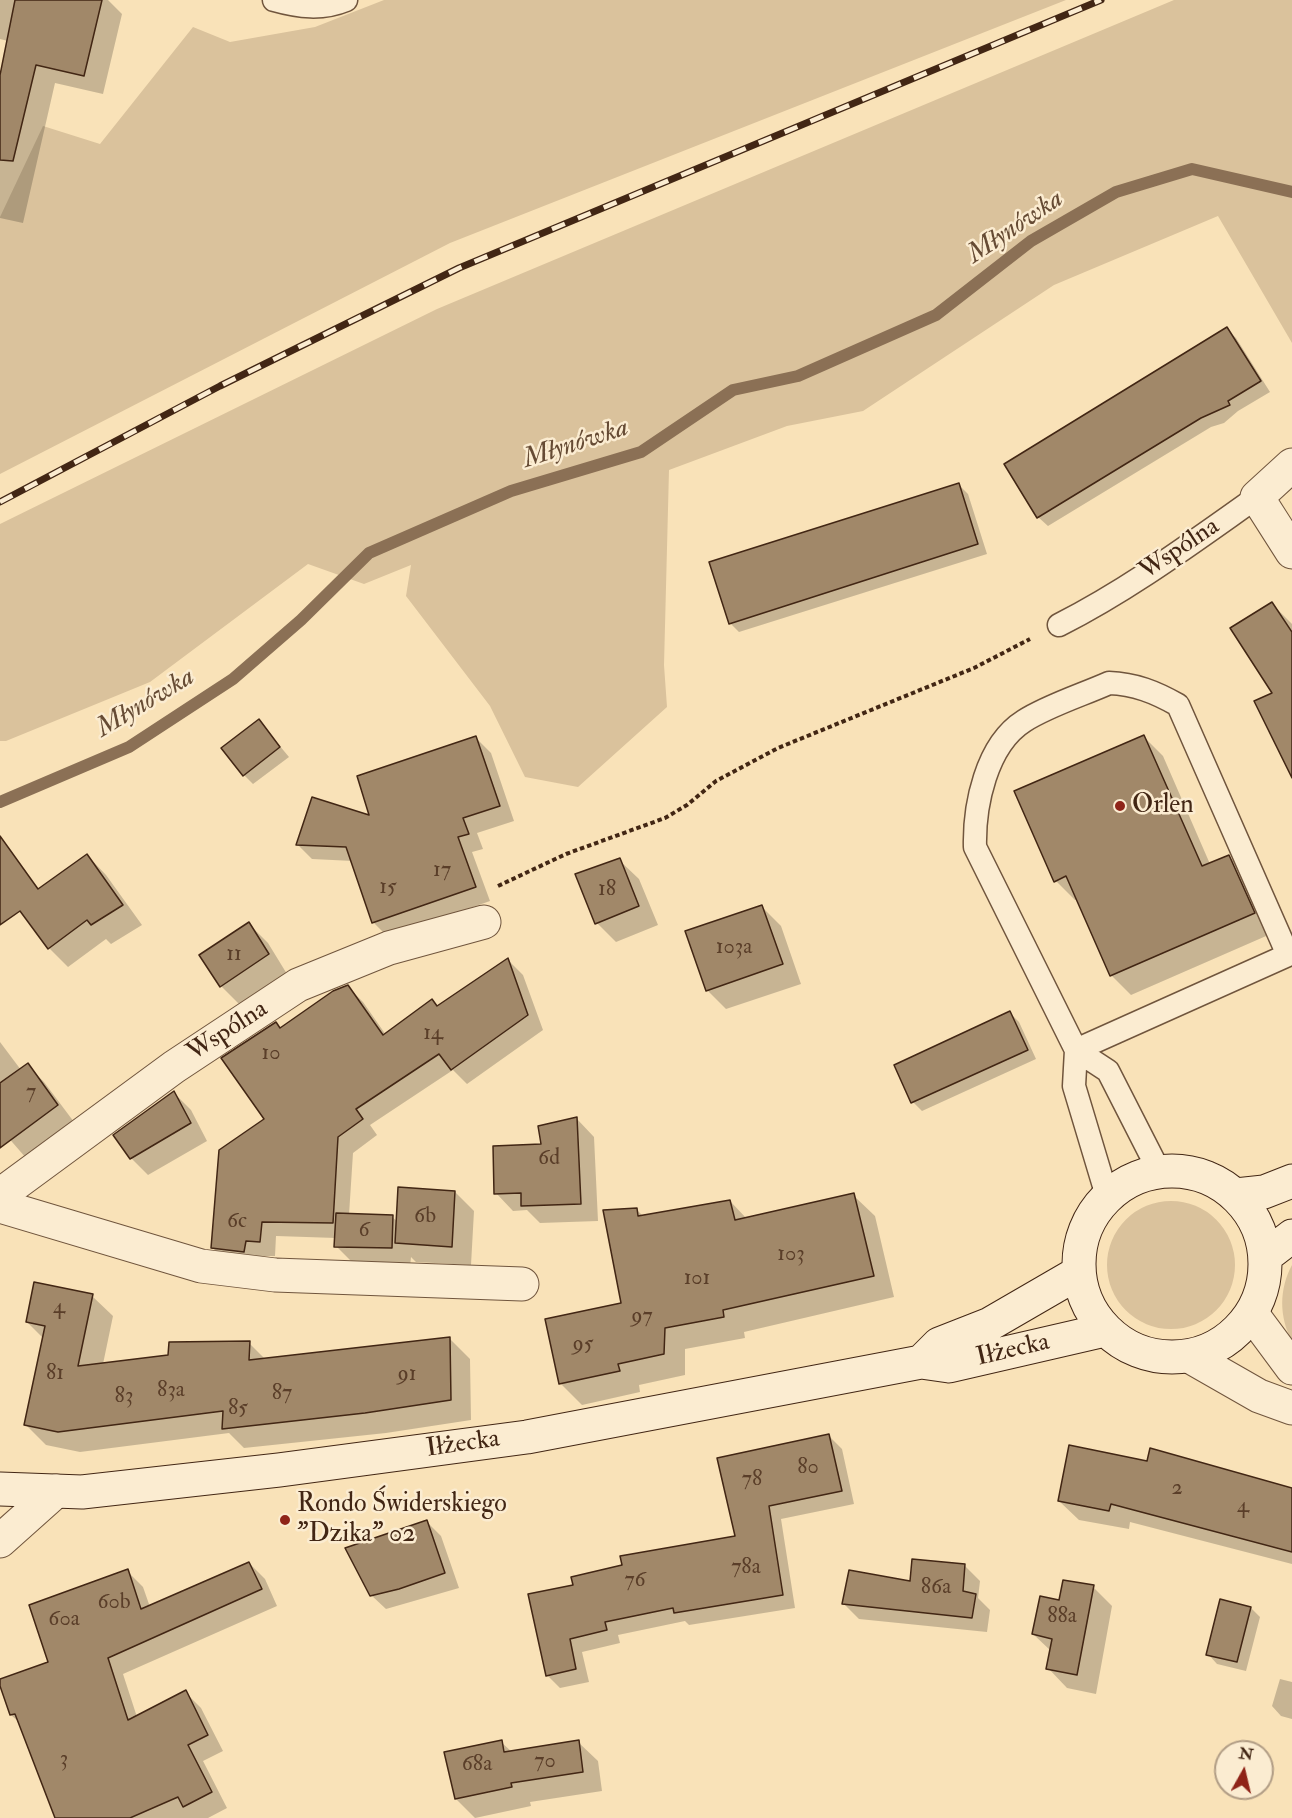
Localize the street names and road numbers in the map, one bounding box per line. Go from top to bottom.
street label: Wspólna [1134,512,1226,588]
street label: Wspólna [182,995,274,1069]
street label: Iłżecka [973,1327,1053,1375]
street label: Iłżecka [424,1424,502,1466]

